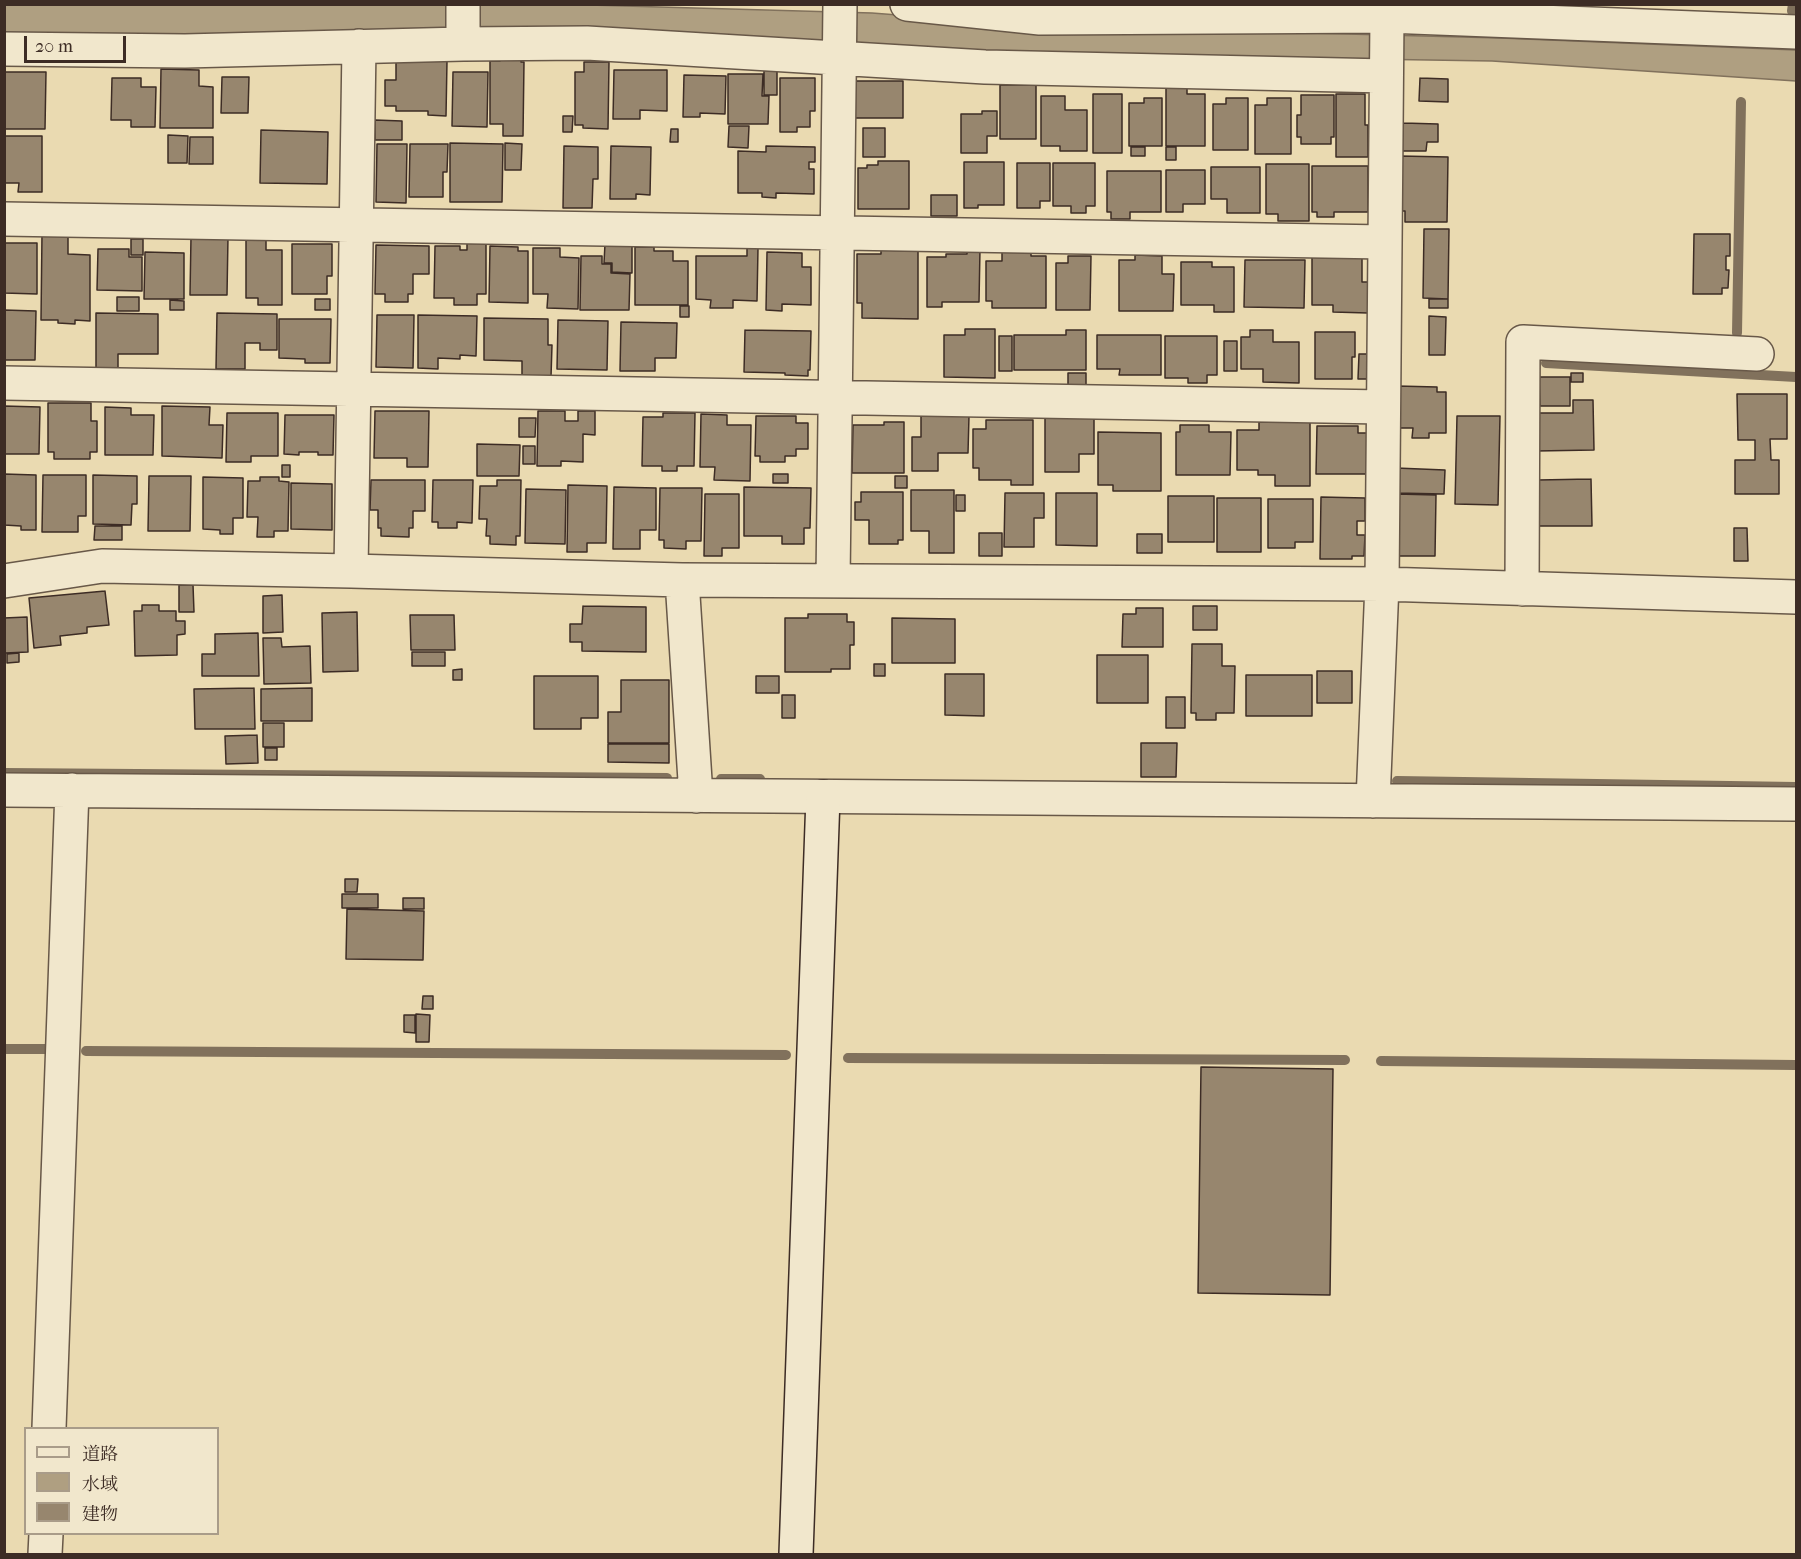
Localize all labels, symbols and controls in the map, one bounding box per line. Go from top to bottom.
scale bar [27,24,129,62]
text: 20 m [35,36,73,57]
legend [24,1427,219,1535]
text: 道路 [82,1444,118,1465]
text: 水域 [82,1474,118,1495]
text: 建物 [82,1504,118,1525]

